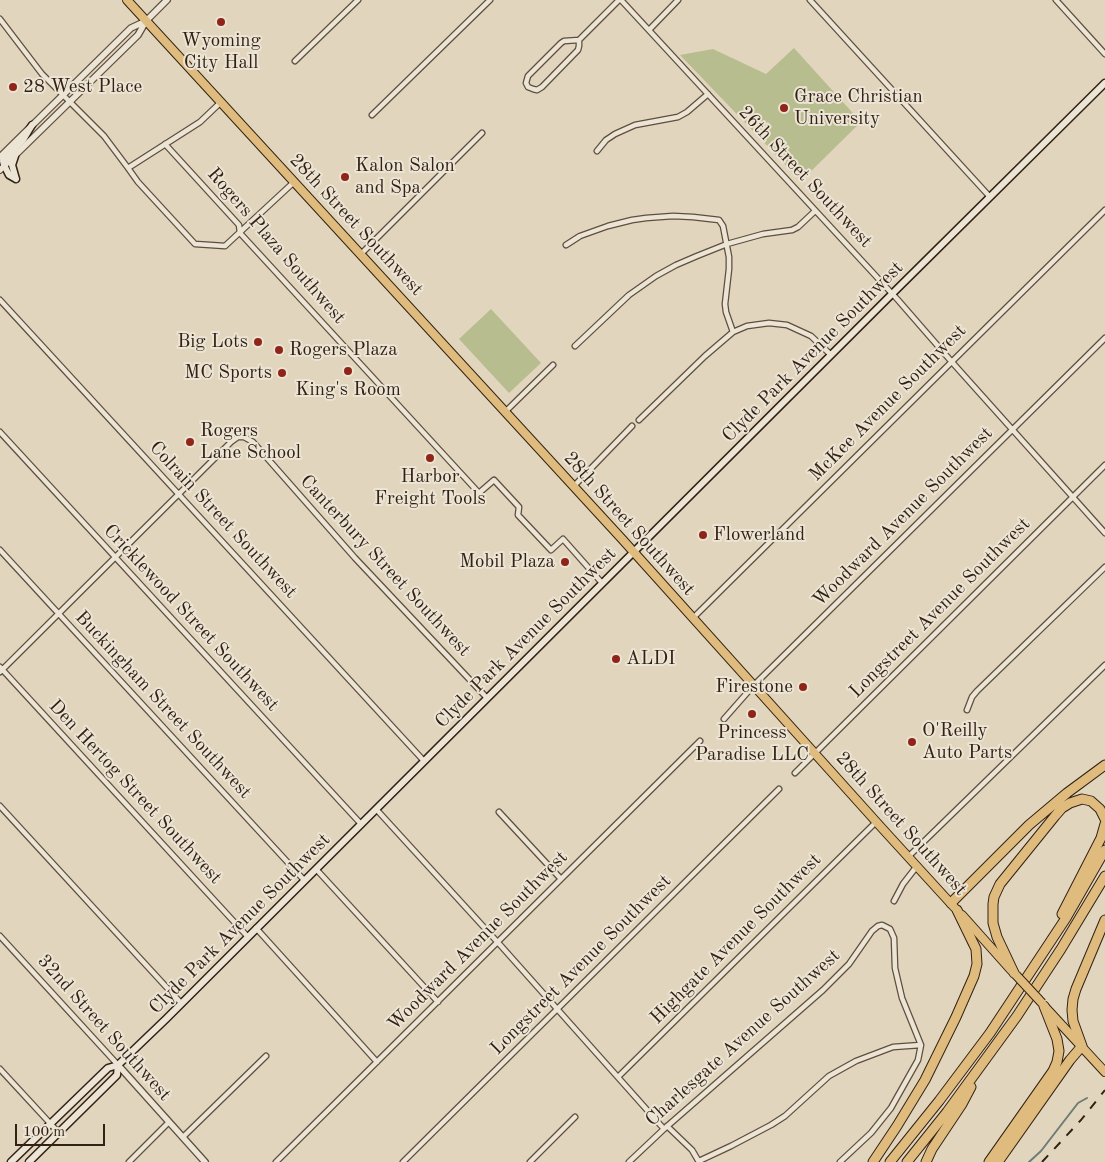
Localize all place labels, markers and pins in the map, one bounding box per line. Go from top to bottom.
marker: Wyoming City Hall [215,16,227,28]
place label: Wyoming City Hall [181,30,261,74]
place label: 28 West Place [23,76,142,98]
marker: 28 West Place [7,81,19,93]
place label: Grace Christian University [794,86,923,130]
marker: Grace Christian University [778,102,790,114]
place label: Kalon Salon and Spa [355,155,455,199]
marker: Kalon Salon and Spa [339,171,351,183]
place label: Big Lots [177,331,248,353]
marker: Big Lots [252,336,264,348]
place label: Rogers Plaza [289,339,398,361]
marker: Rogers Plaza [273,344,285,356]
place label: MC Sports [184,362,272,384]
marker: King's Room [342,365,354,377]
marker: MC Sports [276,367,288,379]
place label: King's Room [295,379,401,401]
place label: Rogers Lane School [200,420,301,464]
marker: Rogers Lane School [184,436,196,448]
marker: Harbor Freight Tools [424,452,436,464]
place label: Harbor Freight Tools [374,466,486,510]
place label: Flowerland [713,524,805,546]
marker: Flowerland [697,529,709,541]
place label: Mobil Plaza [459,551,555,573]
marker: Mobil Plaza [559,556,571,568]
place label: ALDI [626,648,676,670]
marker: ALDI [610,653,622,665]
place label: Firestone [715,676,793,698]
marker: Firestone [797,681,809,693]
marker: Princess Paradise LLC [746,708,758,720]
place label: O'Reilly Auto Parts [922,720,1012,764]
place label: Princess Paradise LLC [695,722,809,766]
marker: O'Reilly Auto Parts [906,736,918,748]

